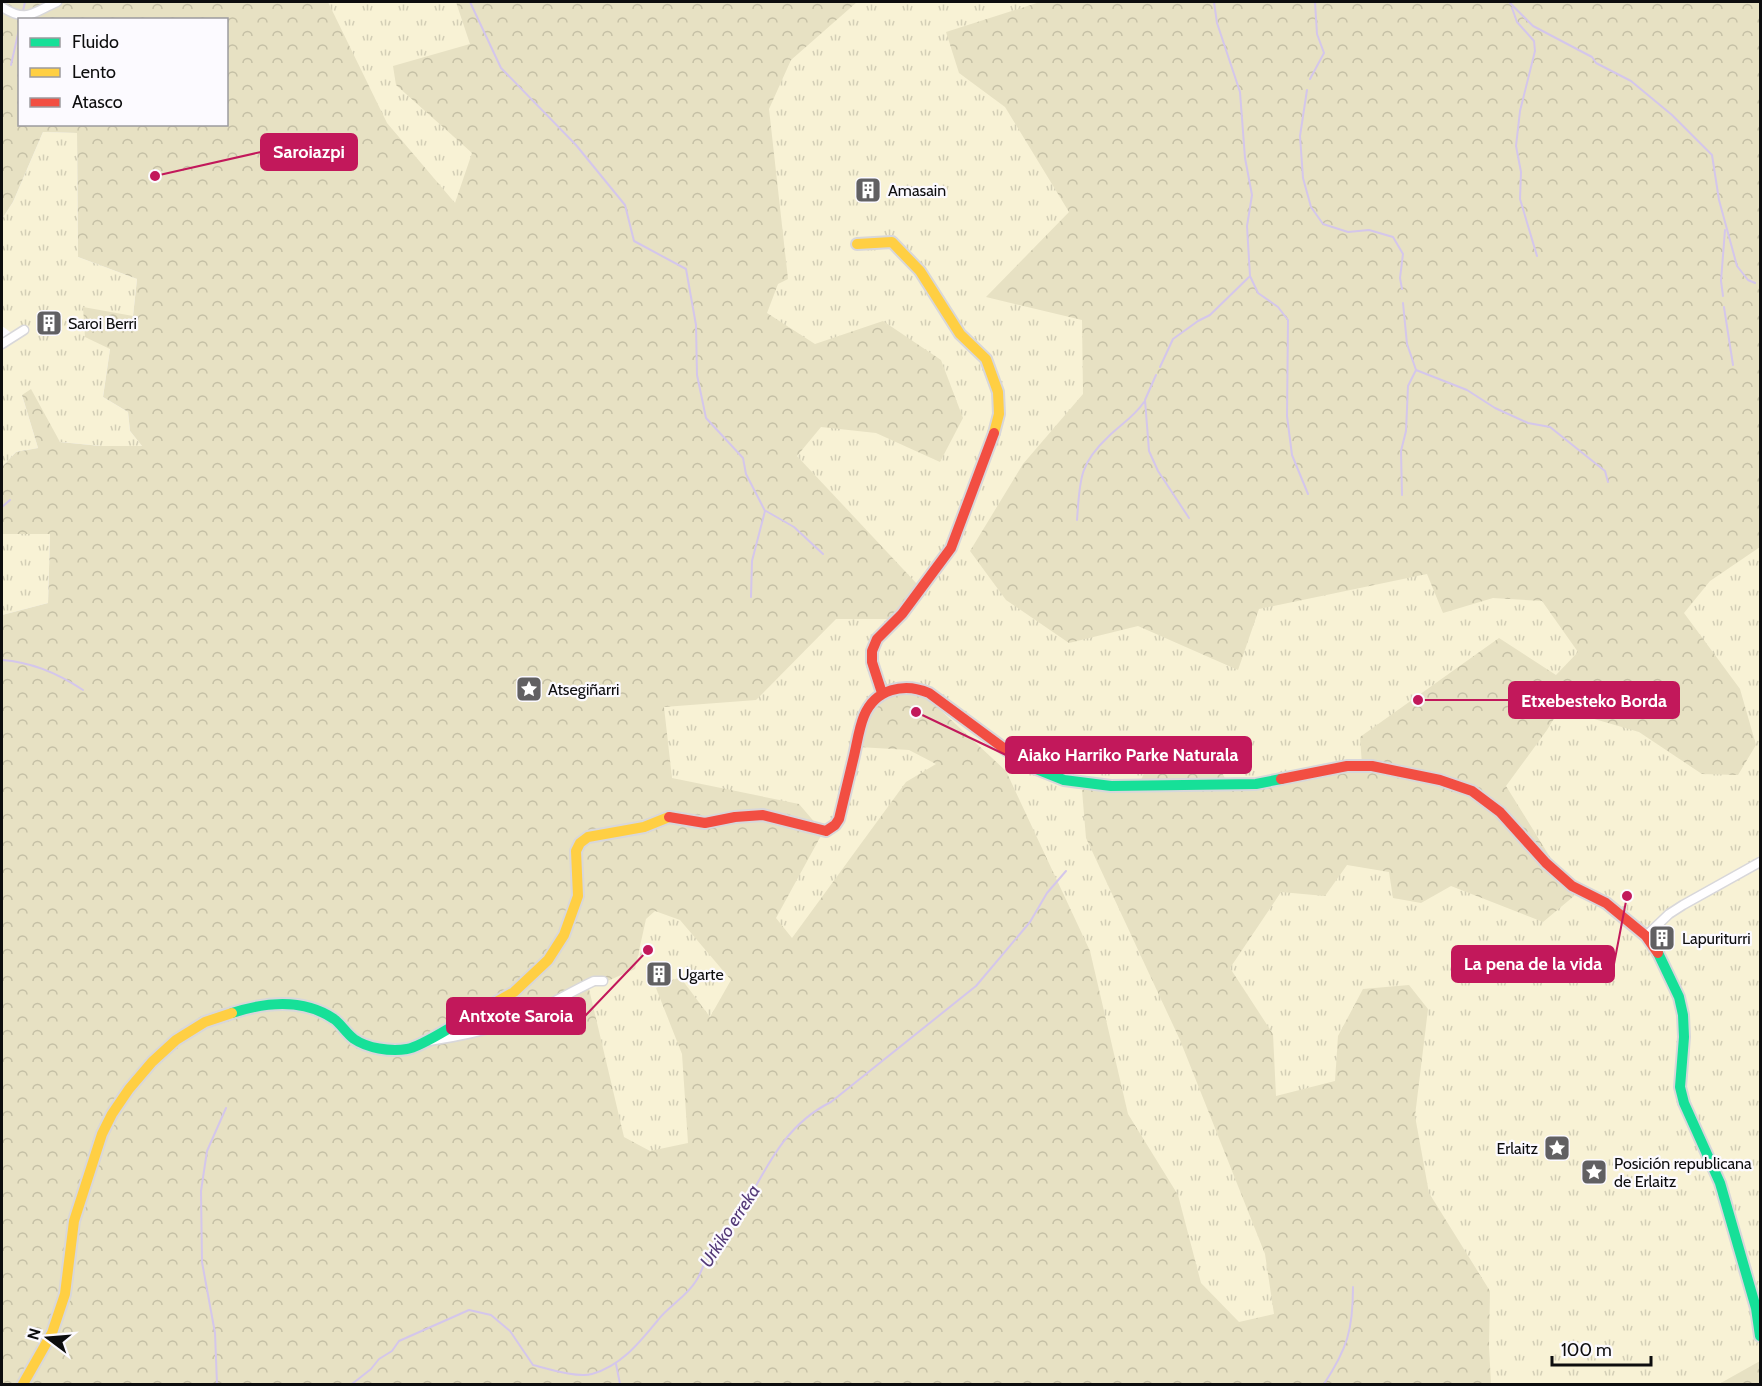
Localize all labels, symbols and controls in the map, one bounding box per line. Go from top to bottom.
legend [18,18,228,126]
text: Fluido [72,31,119,53]
text: Lento [72,61,116,83]
text: Atasco [72,91,123,113]
callout: Saroiazpi [261,134,357,170]
text: Saroiazpi [273,141,345,163]
building icon: Amasain [853,175,883,205]
place label: Amasain [888,181,946,200]
building icon: Saroi Berri [34,308,64,338]
place label: Saroi Berri [68,314,137,333]
place icon: Atsegiñarri [514,674,544,704]
place label: Atsegiñarri [548,680,619,699]
callout: Etxebesteko Borda [1509,682,1679,718]
text: Etxebesteko Borda [1521,690,1667,712]
callout: Aiako Harriko Parke Naturala [1006,737,1251,773]
text: Aiako Harriko Parke Naturala [1017,744,1239,766]
building icon: Lapuriturri [1647,923,1677,953]
place label: Lapuriturri [1682,929,1751,948]
callout: La pena de la vida [1452,946,1614,982]
text: La pena de la vida [1464,953,1602,975]
building icon: Ugarte [644,959,674,989]
place label: Ugarte [678,965,724,984]
callout: Antxote Saroia [447,998,585,1034]
text: Antxote Saroia [459,1005,573,1027]
place icon: Erlaitz [1542,1133,1572,1163]
place label: Erlaitz [1496,1139,1538,1158]
place label: Posición republicana de Erlaitz [1614,1154,1752,1191]
place icon: Posición republicana de Erlaitz [1579,1157,1609,1187]
water label: Urkiko erreka [695,1181,765,1271]
north arrow [18,1308,78,1368]
text: N [23,1326,45,1342]
scale bar [1552,1329,1651,1367]
text: 100 m [1561,1339,1612,1361]

